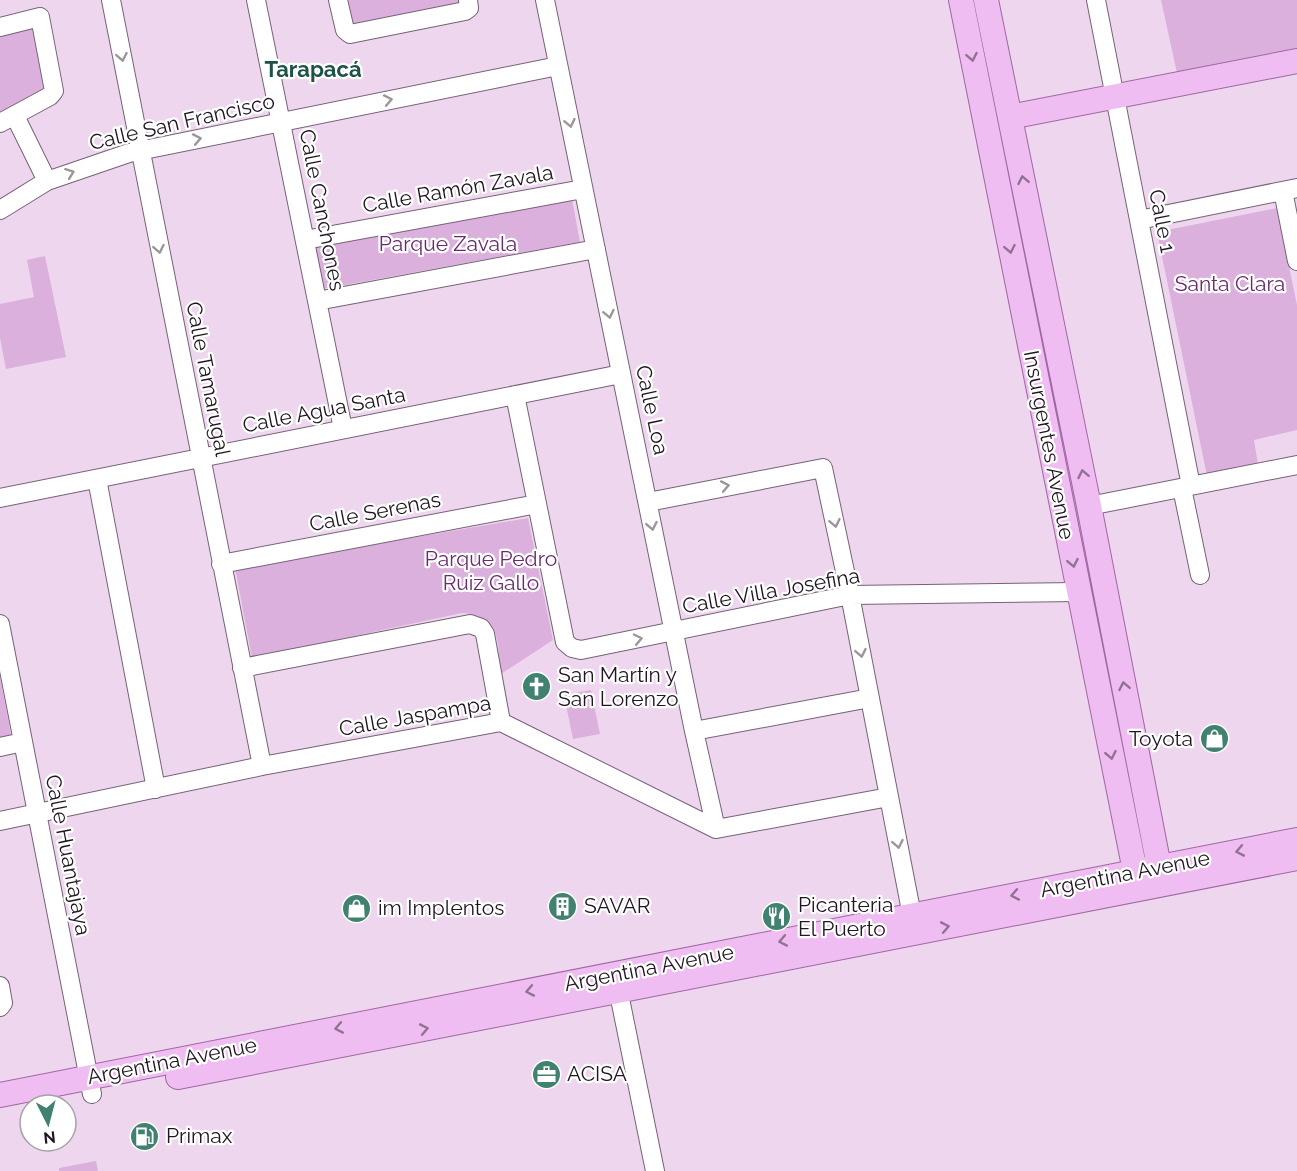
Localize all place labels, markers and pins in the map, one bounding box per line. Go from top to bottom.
place label: San Martín y San Lorenzo [558,662,679,711]
church icon: San Martín y San Lorenzo [521,671,553,703]
shop icon: Toyota [1198,723,1230,755]
place label: Toyota [1129,726,1193,751]
building icon: SAVAR [547,890,579,922]
shop icon: im Implentos [341,892,373,924]
place label: Picanteria El Puerto [798,892,893,941]
place label: SAVAR [584,893,650,918]
place label: im Implentos [378,895,504,920]
restaurant icon: Picanteria El Puerto [761,901,793,933]
office icon: ACISA [530,1058,562,1090]
place label: ACISA [567,1061,627,1086]
fuel station icon: Primax [129,1120,161,1152]
place label: Primax [166,1123,233,1148]

